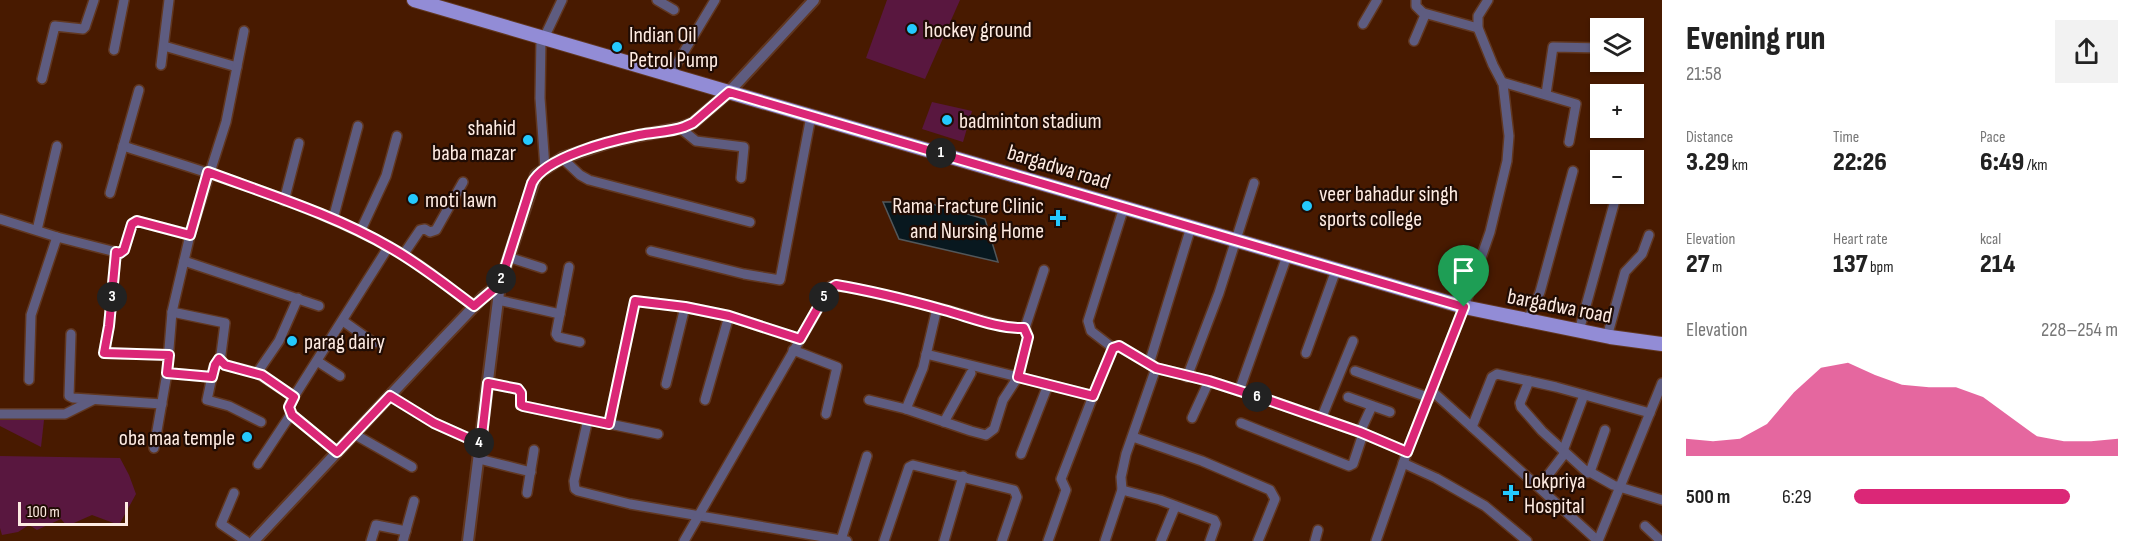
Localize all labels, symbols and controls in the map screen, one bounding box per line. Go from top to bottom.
place label: hockey ground [924,17,1032,44]
map controls [1590,18,1644,204]
button: layers [1590,18,1644,72]
text: Evening run [1686,19,1826,59]
button: share [2055,20,2118,83]
place label: Indian Oil Petrol Pump [629,22,718,74]
marker: hockey ground [905,22,919,36]
marker: Indian Oil Petrol Pump [610,40,624,54]
text: 21:58 [1686,62,1722,86]
button: + [1590,84,1644,138]
place label: badminton stadium [959,108,1102,135]
marker: badminton stadium [940,113,954,127]
place label: shahid baba mazar [432,115,516,167]
text: Distance [1686,128,1733,147]
text: Time [1833,128,1859,147]
text: Pace [1980,128,2005,147]
marker: shahid baba mazar [521,133,535,147]
pin: 1 [926,138,956,168]
street label: bargadwa road [1004,139,1113,196]
text: 1 [938,143,944,162]
text: 3.29 [1686,147,1729,178]
text: 22:26 [1833,147,1887,178]
text: 6:49 [1980,147,2024,178]
button: − [1590,150,1644,204]
text: km [1729,156,1748,175]
text: /km [2024,156,2048,175]
place label: veer bahadur singh sports college [1319,181,1458,233]
place label: moti lawn [425,187,497,214]
marker: moti lawn [406,192,420,206]
place label: Rama Fracture Clinic and Nursing Home [892,193,1044,245]
marker: veer bahadur singh sports college [1300,199,1314,213]
marker: Rama Fracture Clinic and Nursing Home [1049,209,1067,227]
text: Elevation [1686,230,1735,249]
text: Heart rate [1833,230,1888,249]
text: kcal [1980,230,2001,249]
pin [1438,245,1489,307]
text: 27 [1686,249,1709,280]
text: 137 [1833,249,1867,280]
text: 214 [1980,249,2015,280]
icon: arrive [1447,254,1480,287]
text: m [1709,258,1722,277]
text: bpm [1867,258,1894,277]
pin: 2 [486,264,516,294]
text: 2 [497,269,505,288]
pin: 3 [97,282,127,312]
pin: 5 [809,282,839,312]
street label: bargadwa road [1505,283,1614,330]
text: 3 [108,287,116,306]
text: 5 [820,287,828,306]
text: Elevation [1686,318,1748,342]
text: 228–254 m [2041,318,2118,342]
place label: parag dairy [304,329,385,356]
marker: parag dairy [285,334,299,348]
pin: 6 [1242,382,1272,412]
text: 6 [1253,387,1261,406]
place label: oba maa temple [119,425,235,452]
pin: 4 [464,428,494,458]
marker: oba maa temple [240,430,254,444]
text: 4 [475,433,483,452]
place label: Lokpriya Hospital [1524,468,1586,520]
marker: Lokpriya Hospital [1502,484,1520,502]
text: 500 m [1686,485,1730,509]
text: 6:29 [1782,485,1812,509]
scale bar [18,499,128,526]
text: 100 m [27,503,60,522]

